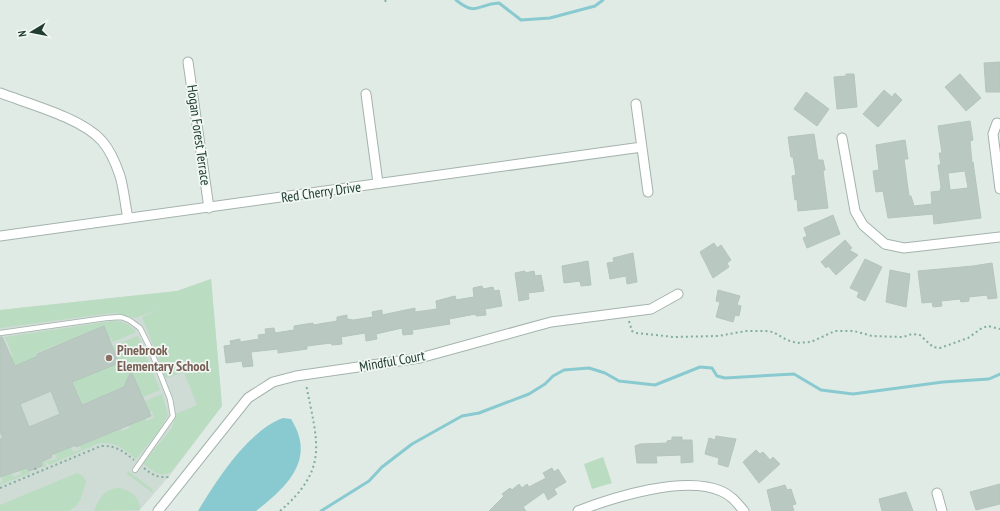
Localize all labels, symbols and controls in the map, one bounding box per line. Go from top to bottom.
north arrow [12,12,52,52]
text: N [15,30,30,38]
street label: Hogan Forest Terrace [183,84,215,187]
street label: Red Cherry Drive [280,177,362,206]
place label: Pinebrook Elementary School [117,341,210,375]
street label: Mindful Court [358,346,426,376]
marker: Pinebrook Elementary School [104,353,114,363]

